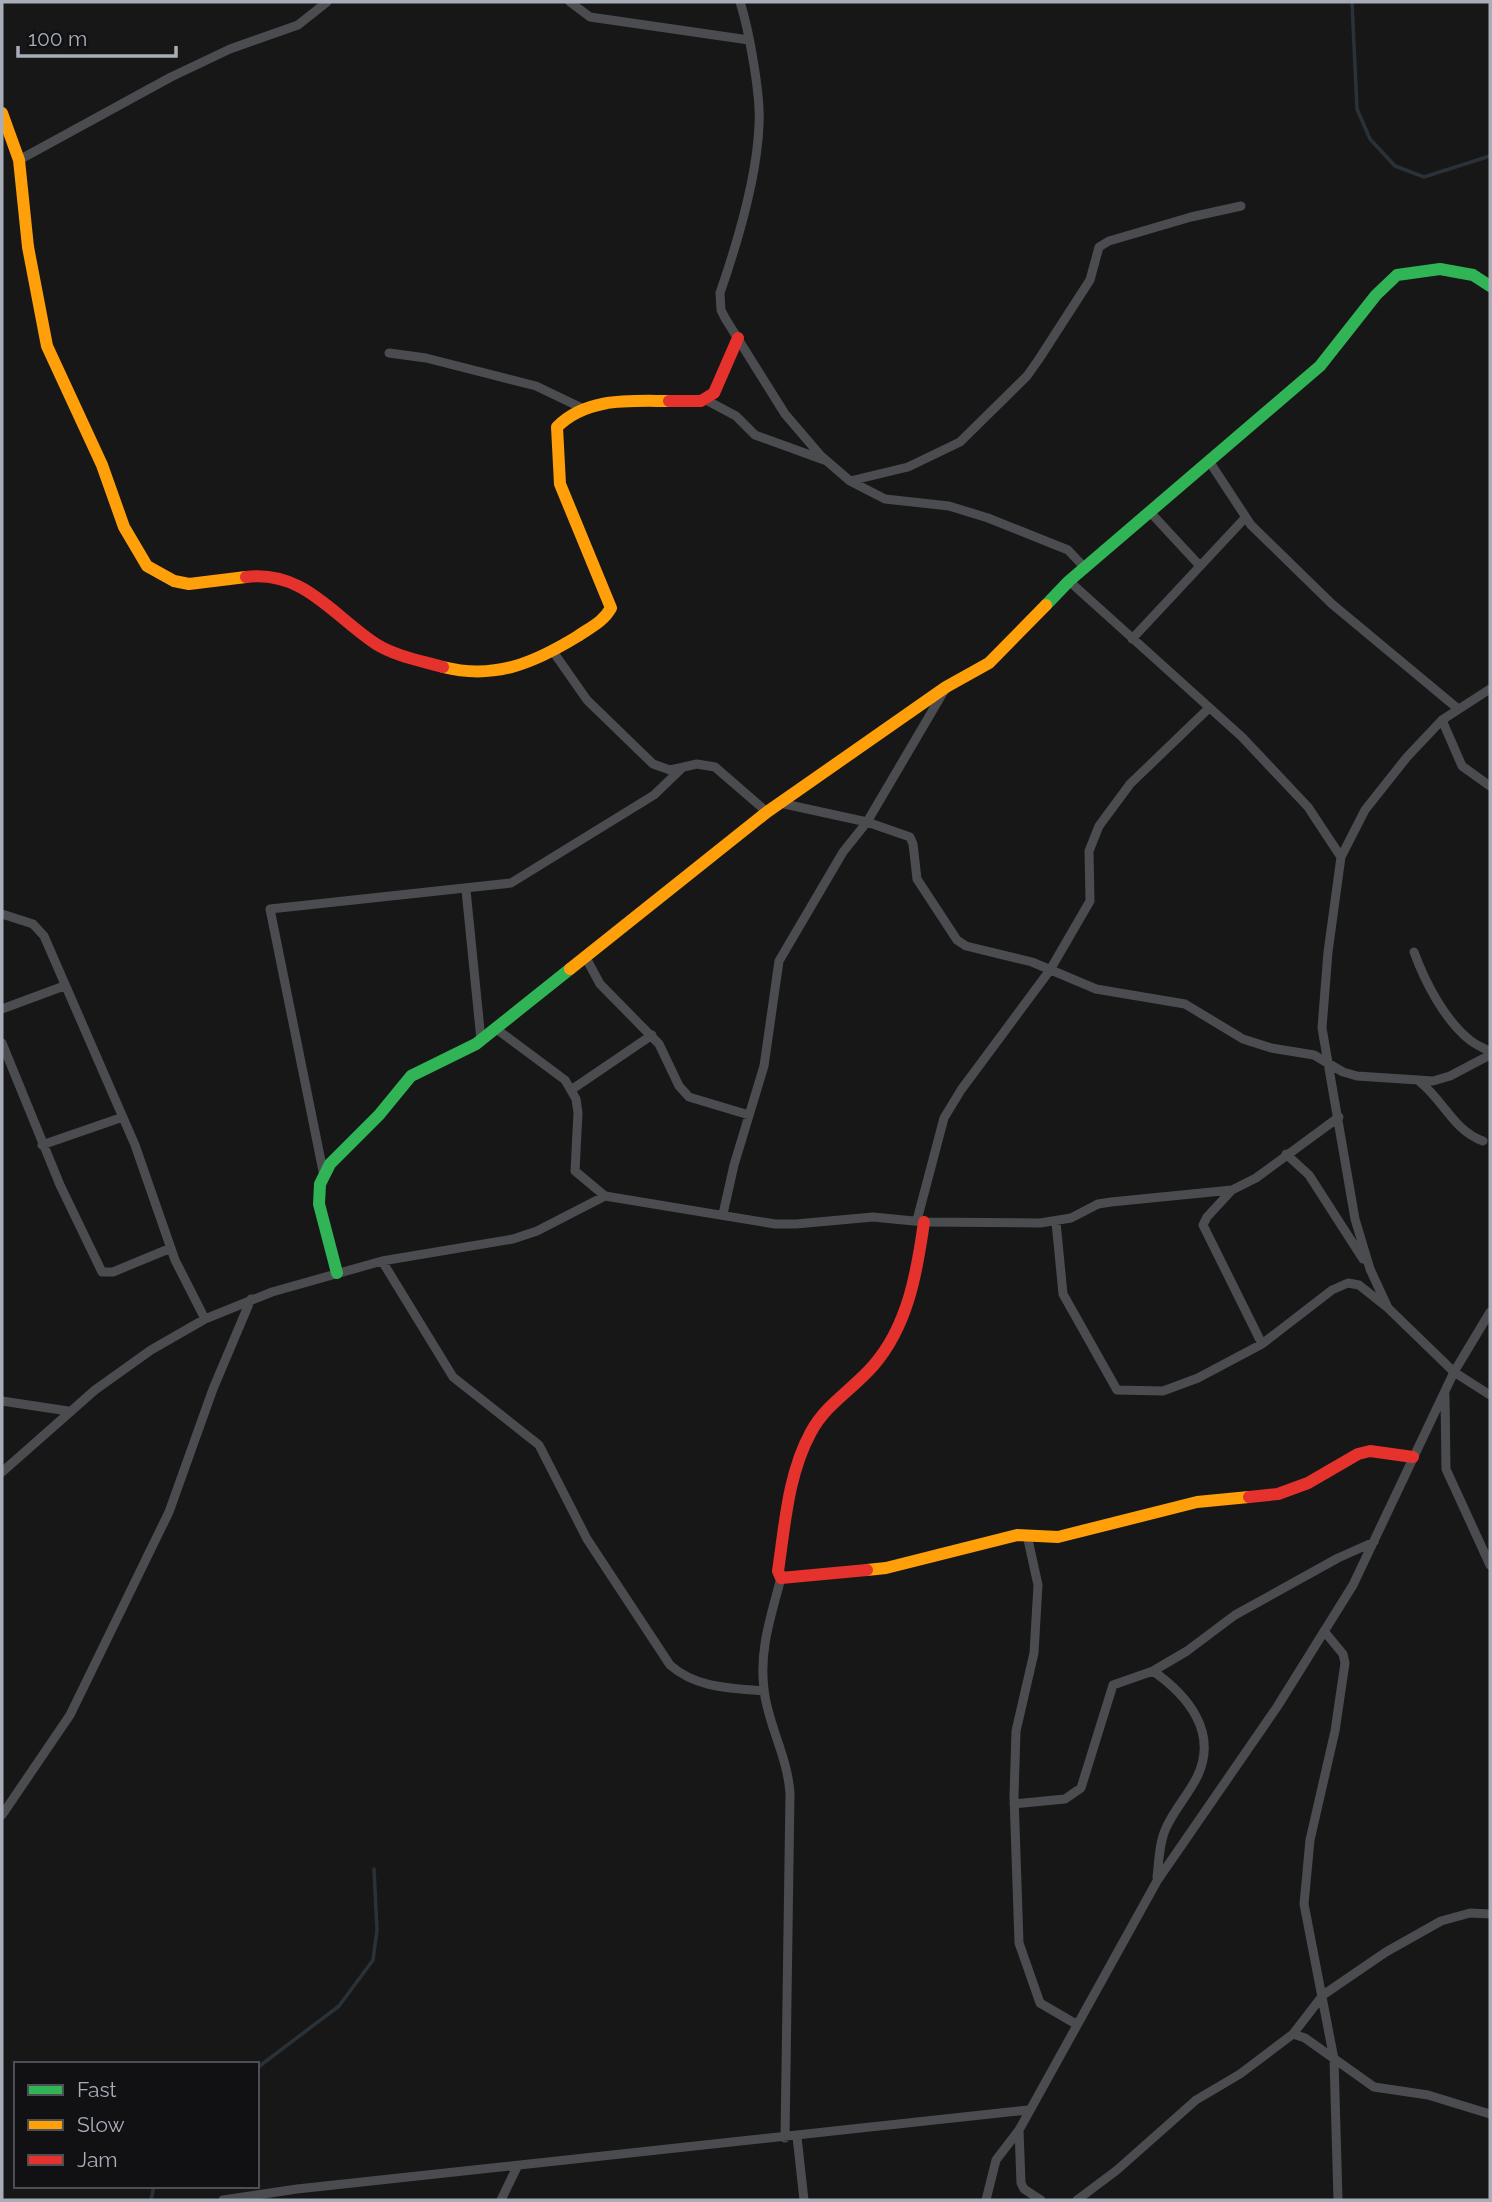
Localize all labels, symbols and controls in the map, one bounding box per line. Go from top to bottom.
scale bar [18,14,175,58]
text: 100 m [28,26,87,51]
legend [14,2062,259,2188]
text: Fast [77,2077,117,2102]
text: Slow [77,2112,125,2137]
text: Jam [77,2147,118,2172]

